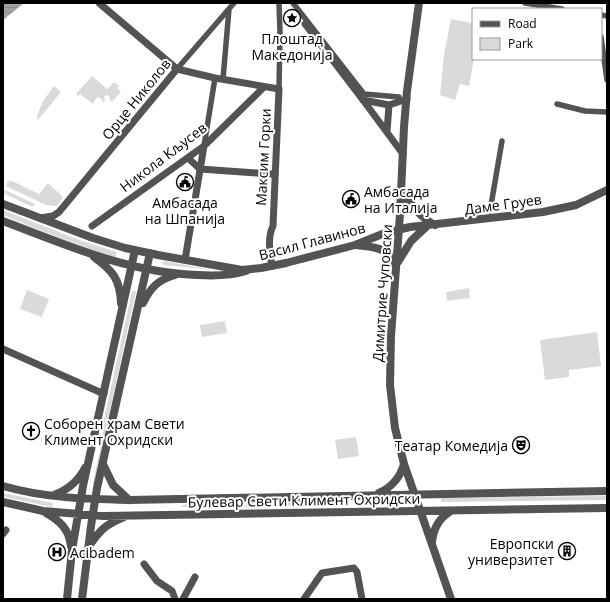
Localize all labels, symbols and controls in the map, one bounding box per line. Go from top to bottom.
place icon: Плоштад Македонија [282,8,302,28]
legend [472,8,602,60]
text: Road [508,15,537,32]
place label: Плоштад Македонија [251,29,333,64]
text: Park [508,35,534,52]
street label: Орце Николов [97,55,175,143]
street label: Максим Горки [251,108,275,206]
street label: Никола Кљусев [116,118,210,196]
public building icon: Амбасада на Шпанија [175,172,195,192]
place label: Амбасада на Италија [364,182,438,217]
public building icon: Амбасада на Италија [341,189,361,209]
street label: Даме Груев [463,189,543,219]
place label: Амбасада на Шпанија [145,193,225,228]
street label: Васил Главинов [257,218,367,264]
street label: Димитрие Чуповски [368,224,396,362]
place label: Соборен храм Свети Климент Охридски [44,414,185,449]
church icon: Соборен храм Свети Климент Охридски [21,421,41,441]
theatre icon: Театар Комедија [511,435,531,455]
place label: Театар Комедија [395,436,508,455]
street label: Булевар Свети Климент Охридски [188,488,420,512]
place label: Европски универзитет [468,534,554,569]
building icon: Европски универзитет [557,541,577,561]
hospital icon: Acibadem [47,542,67,562]
place label: Acibadem [70,543,135,562]

